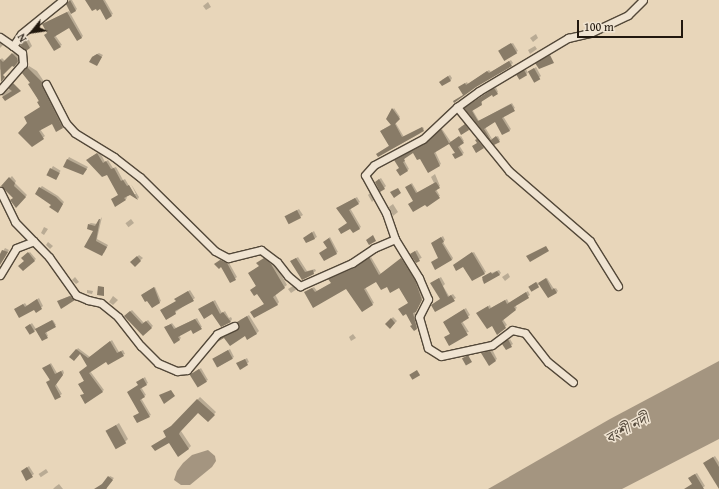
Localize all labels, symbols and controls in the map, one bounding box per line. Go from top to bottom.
north arrow [12,12,52,52]
scale bar [579,12,685,38]
text: 100 m [584,18,614,35]
text: N [13,31,30,45]
water label: বংশী নদী [602,409,652,447]

